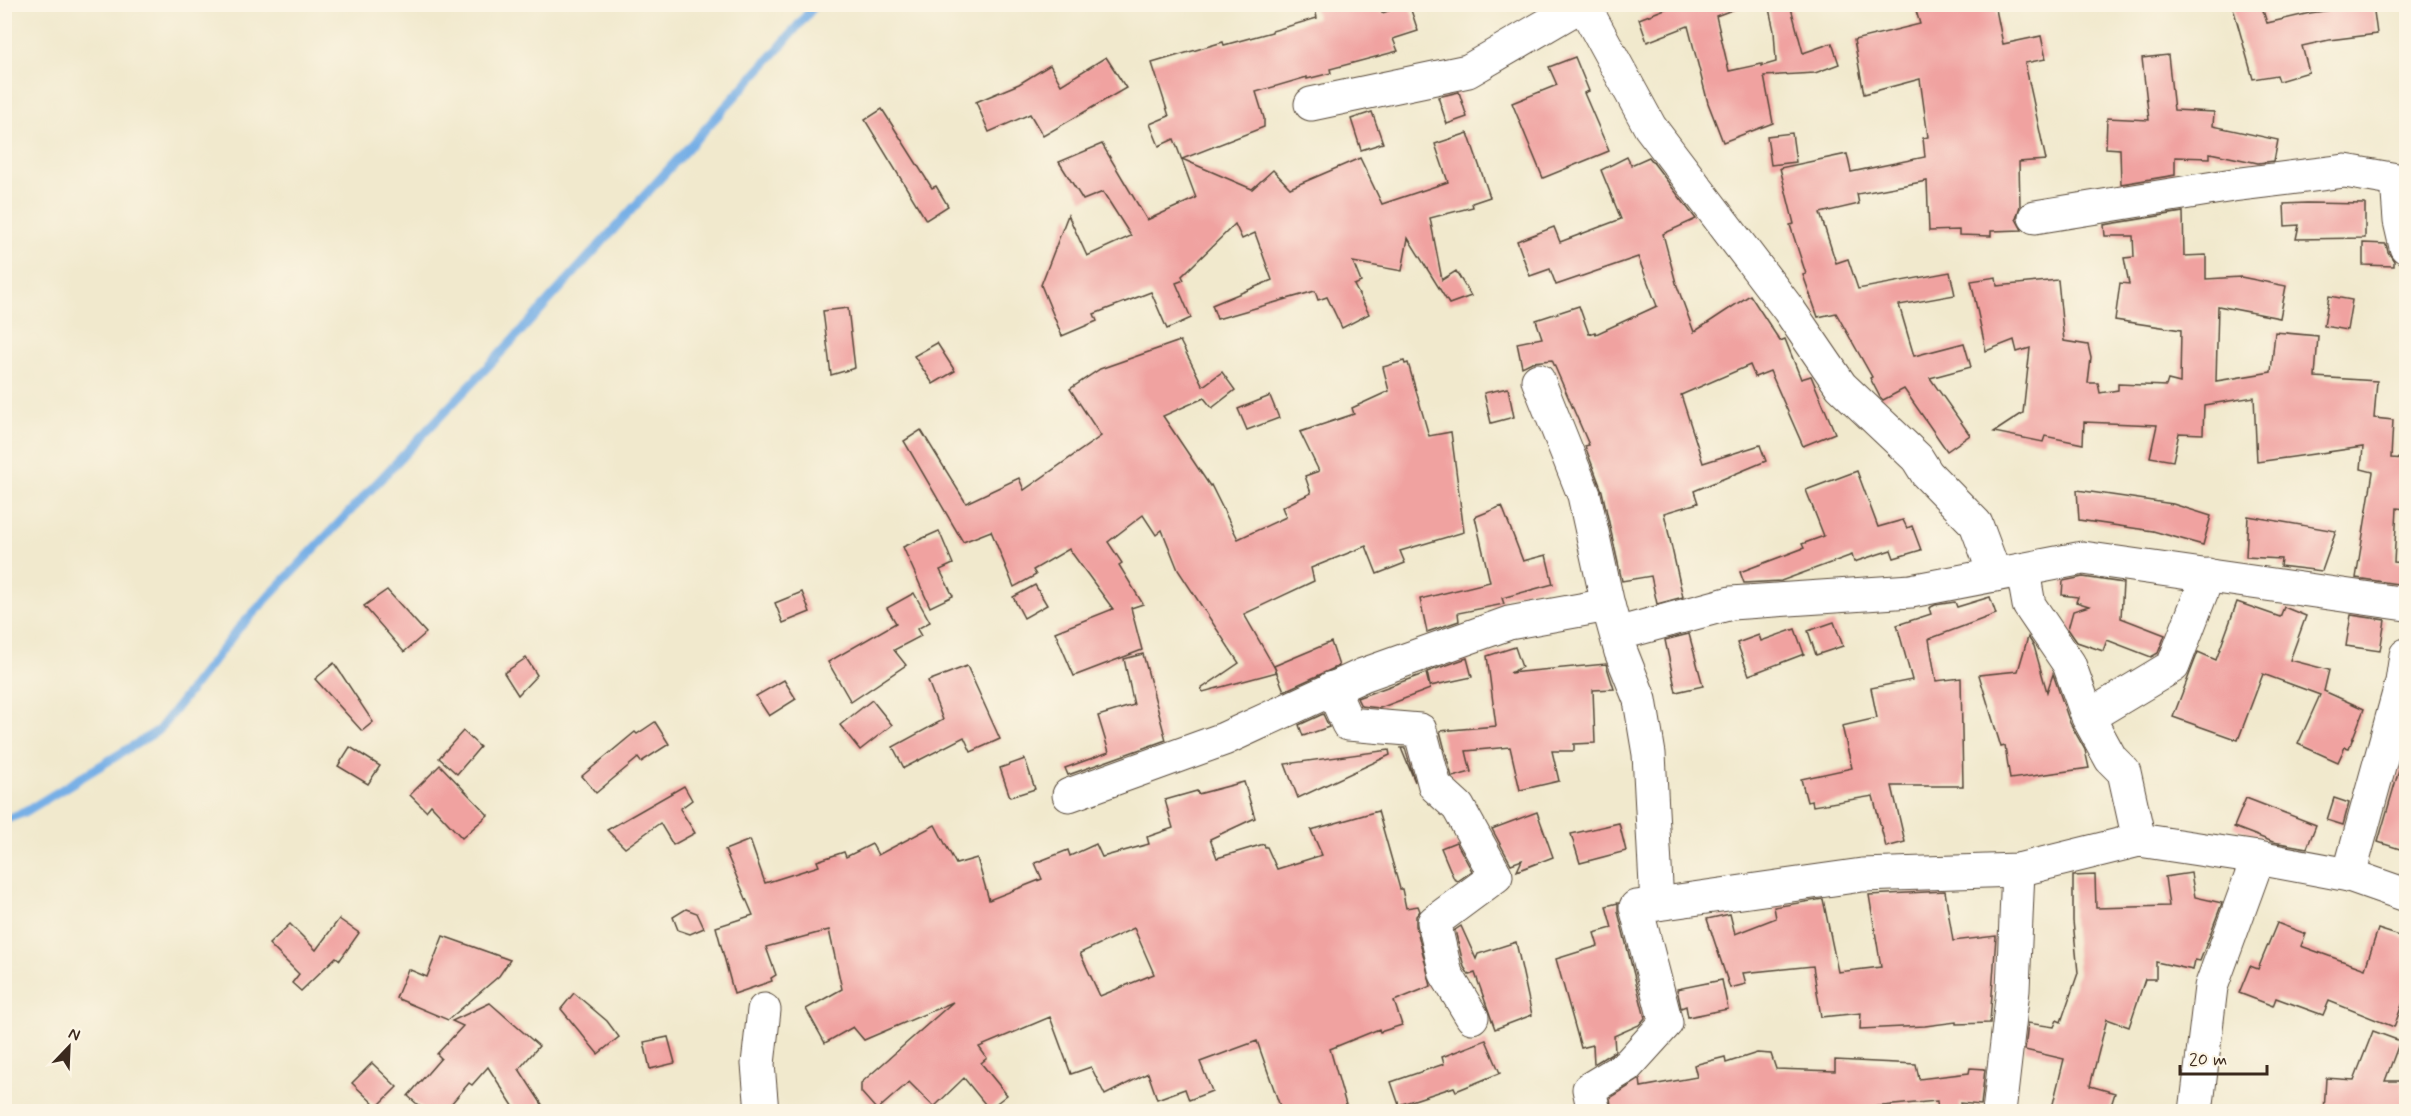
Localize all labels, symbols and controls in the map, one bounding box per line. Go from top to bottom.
north arrow [39,1017,99,1077]
text: N [65,1023,83,1046]
scale bar [2180,1038,2267,1076]
text: 20 m [2189,1048,2227,1072]

